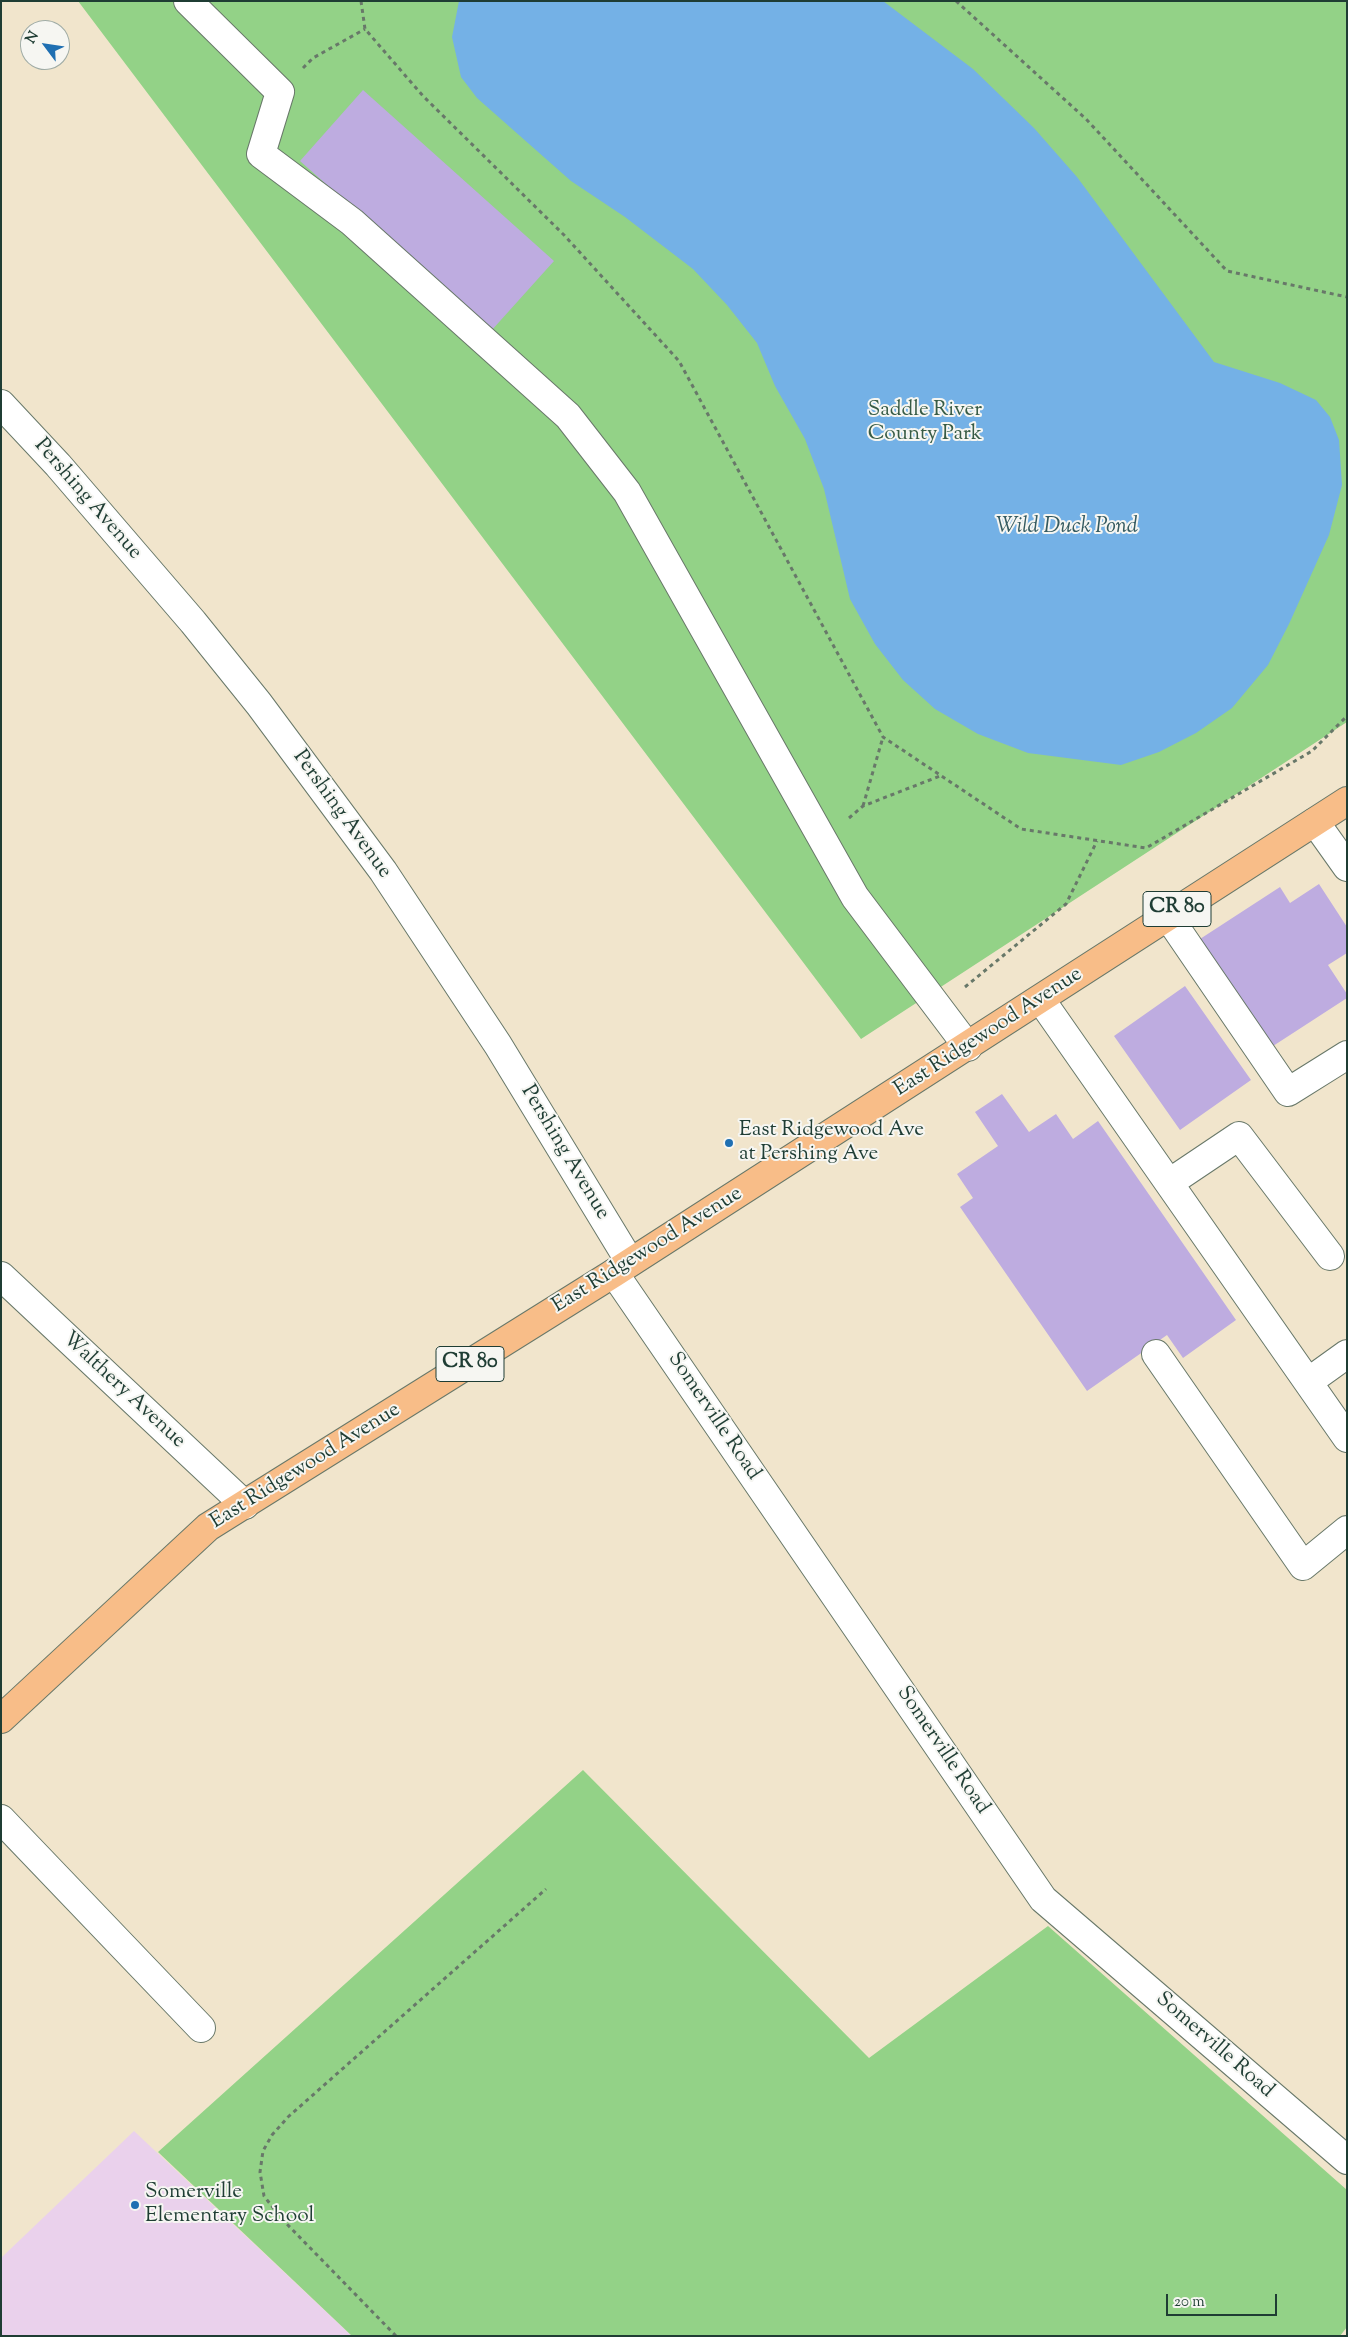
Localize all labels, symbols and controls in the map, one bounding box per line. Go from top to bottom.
north arrow [20,20,70,70]
text: N [22,28,44,48]
park label: Saddle River County Park [868,398,982,448]
street label: Pershing Avenue [28,434,146,566]
water label: Wild Duck Pond [996,515,1138,541]
street label: Pershing Avenue [286,746,396,884]
road number: CR 80 [1143,892,1211,926]
street label: East Ridgewood Avenue [890,963,1088,1103]
street label: Pershing Avenue [514,1081,614,1225]
place label: East Ridgewood Ave at Pershing Ave [739,1118,924,1168]
marker: East Ridgewood Ave at Pershing Ave [723,1137,735,1149]
street label: East Ridgewood Avenue [548,1182,748,1320]
street label: Walthery Avenue [56,1327,190,1455]
road number: CR 80 [436,1346,504,1382]
street label: Somerville Road [661,1348,765,1486]
street label: East Ridgewood Avenue [206,1398,406,1536]
street label: Somerville Road [890,1682,994,1820]
street label: Somerville Road [1150,1988,1278,2104]
place label: Somerville Elementary School [145,2180,314,2230]
marker: Somerville Elementary School [129,2199,141,2211]
scale bar [1168,2284,1279,2316]
text: 20 m [1174,2292,1205,2313]

